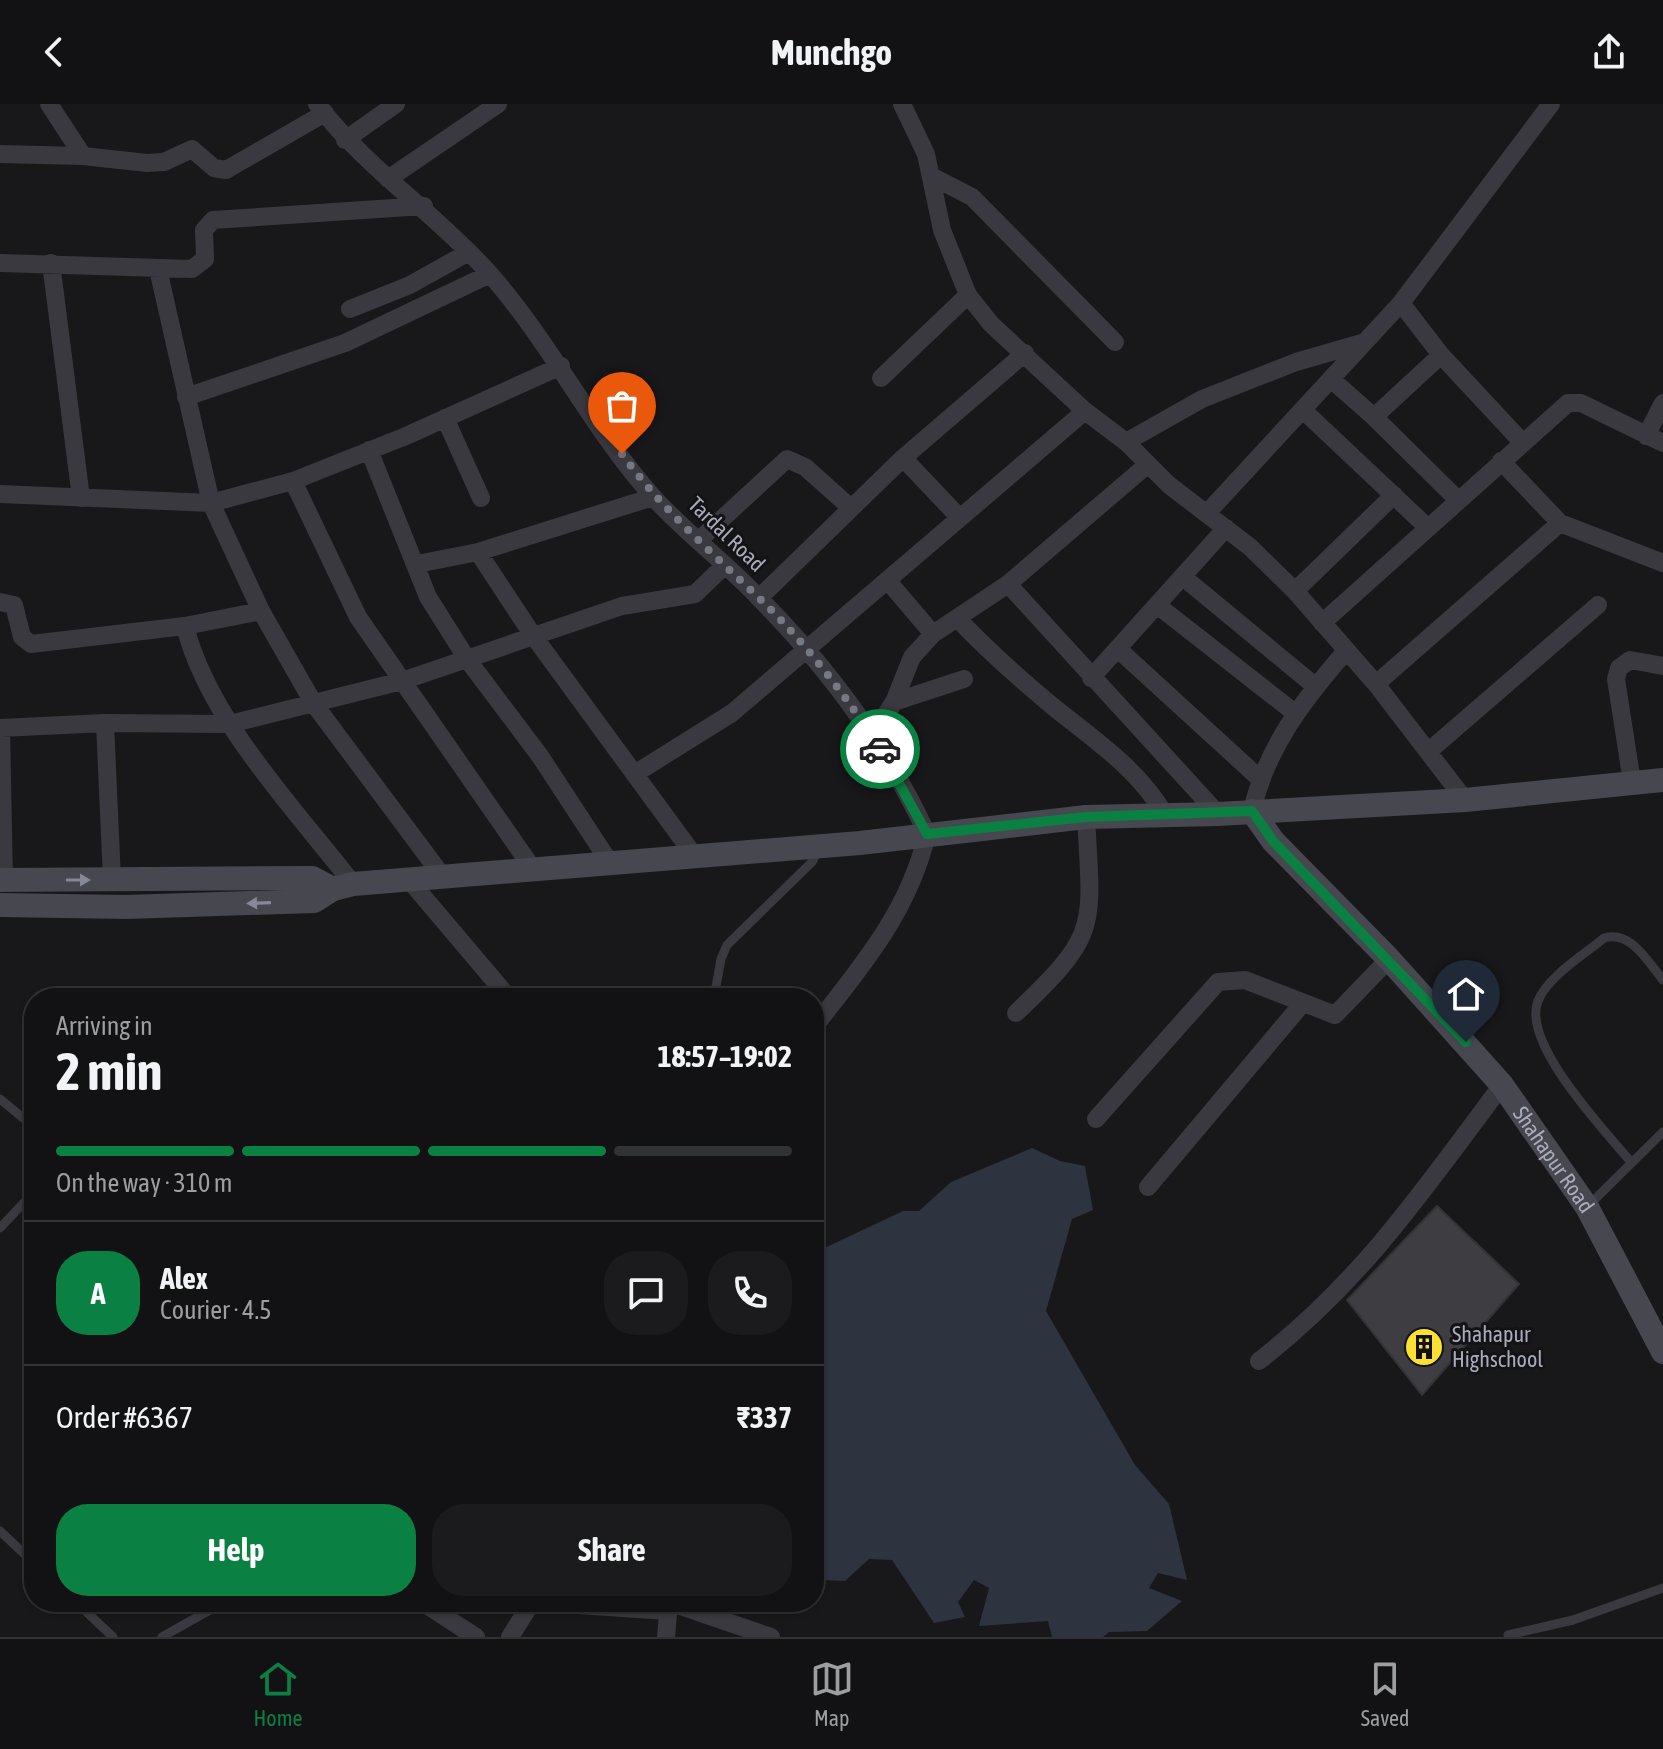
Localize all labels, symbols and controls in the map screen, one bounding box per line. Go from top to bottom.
icon: back [32,30,76,74]
icon: share [1587,30,1631,74]
text: Munchgo [771,31,892,73]
pin [588,372,656,454]
icon: bag [600,384,644,428]
street label: Tardal Road [683,491,771,577]
courier [840,709,920,789]
icon: car [858,727,902,771]
one-way arrow [66,874,91,886]
one-way arrow [246,896,271,909]
pin [1432,960,1500,1042]
icon: home [1444,972,1488,1016]
text: Arriving in [56,1011,153,1041]
text: 18:57–19:02 [657,1039,792,1073]
text: 2 min [56,1041,162,1101]
street label: Shahapur Road [1508,1101,1600,1218]
text: On the way · 310 m [56,1168,233,1198]
button: chat [604,1251,688,1335]
button: phone [708,1251,792,1335]
text: Alex [160,1261,208,1295]
text: A [91,1276,105,1310]
text: Courier · 4.5 [160,1295,271,1325]
place label: Shahapur Highschool [1452,1321,1543,1372]
building icon: Shahapur Highschool [1403,1326,1445,1368]
text: Order #6367 [56,1400,193,1434]
text: ₹337 [737,1400,792,1434]
button: Help [56,1504,416,1596]
button: Share [432,1504,792,1596]
tab: Home [254,1657,303,1731]
tab: Map [810,1657,854,1731]
tab: Saved [1361,1657,1409,1731]

